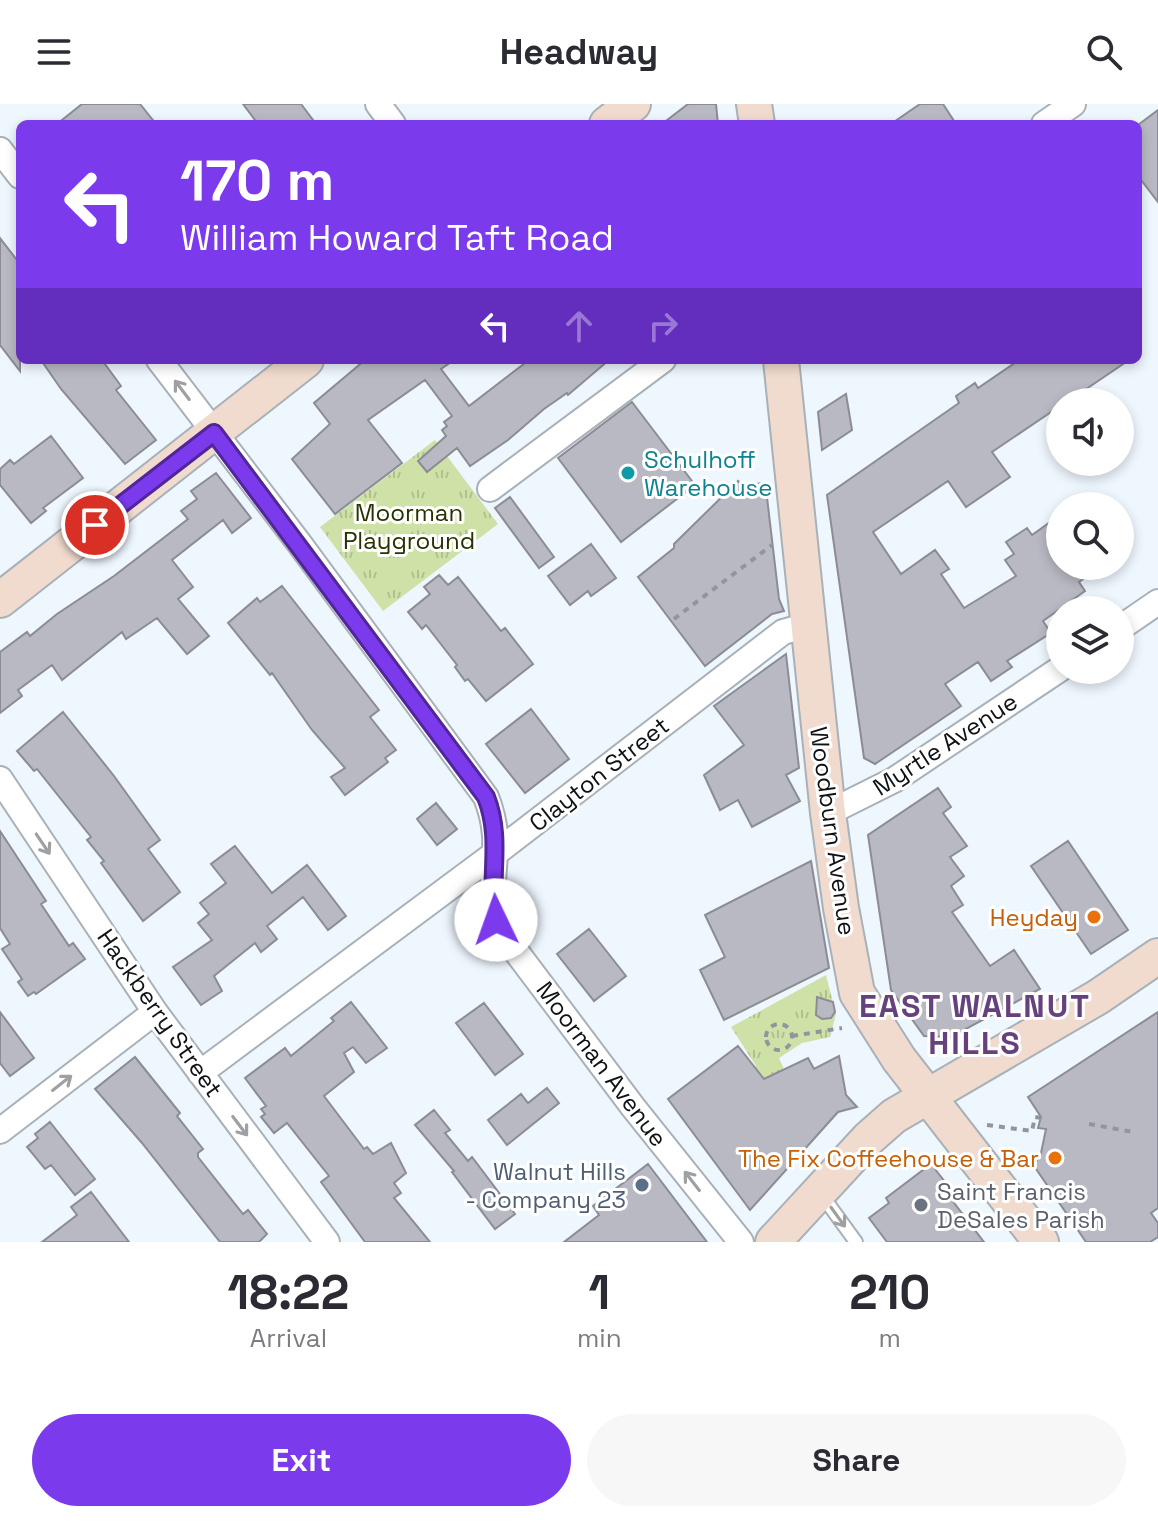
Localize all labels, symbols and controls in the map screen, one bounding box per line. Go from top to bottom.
text: Headway [500,29,658,75]
icon: menu [32,30,76,74]
icon: search [1082,30,1126,74]
text: 170 m [180,145,334,216]
icon: left [48,152,152,256]
text: William Howard Taft Road [180,215,614,261]
icon: left [473,304,517,348]
icon: ahead [557,304,601,348]
icon: right [641,304,685,348]
one-way arrow [173,380,190,401]
map controls [1046,388,1134,684]
button: sound [1046,388,1134,476]
place label: Schulhoff Warehouse [644,444,772,503]
marker: Schulhoff Warehouse [619,464,637,482]
pin [61,491,129,559]
button: search [1046,492,1134,580]
park label: Moorman Playground [343,497,475,556]
icon: arrive [73,503,117,547]
button: layers [1046,596,1134,684]
street label: Myrtle Avenue [867,686,1023,802]
street label: Clayton Street [523,710,675,838]
street label: Woodburn Avenue [803,725,863,937]
one-way arrow [35,833,52,855]
position arrow [454,878,538,962]
place label: Heyday [990,902,1078,933]
marker: Heyday [1085,908,1103,926]
street label: Hackberry Street [90,923,230,1103]
street label: Moorman Avenue [530,975,674,1153]
district label: EAST WALNUT HILLS [859,986,1091,1063]
one-way arrow [51,1075,72,1092]
one-way arrow [232,1115,249,1136]
place label: The Fix Coffeehouse & Bar [738,1143,1039,1174]
marker: The Fix Coffeehouse & Bar [1046,1149,1064,1167]
place label: Walnut Hills - Company 23 [465,1156,626,1215]
one-way arrow [684,1171,701,1192]
marker: Walnut Hills - Company 23 [633,1176,651,1194]
place label: Saint Francis DeSales Parish [937,1176,1105,1235]
marker: Saint Francis DeSales Parish [912,1196,930,1214]
one-way arrow [829,1205,846,1227]
text: 18:22 [228,1262,349,1323]
text: 1 [588,1262,610,1323]
text: 210 [849,1262,930,1323]
text: Arrival [250,1321,327,1355]
text: min [577,1321,622,1355]
text: m [879,1321,901,1355]
button: Exit [32,1414,571,1506]
button: Share [587,1414,1126,1506]

